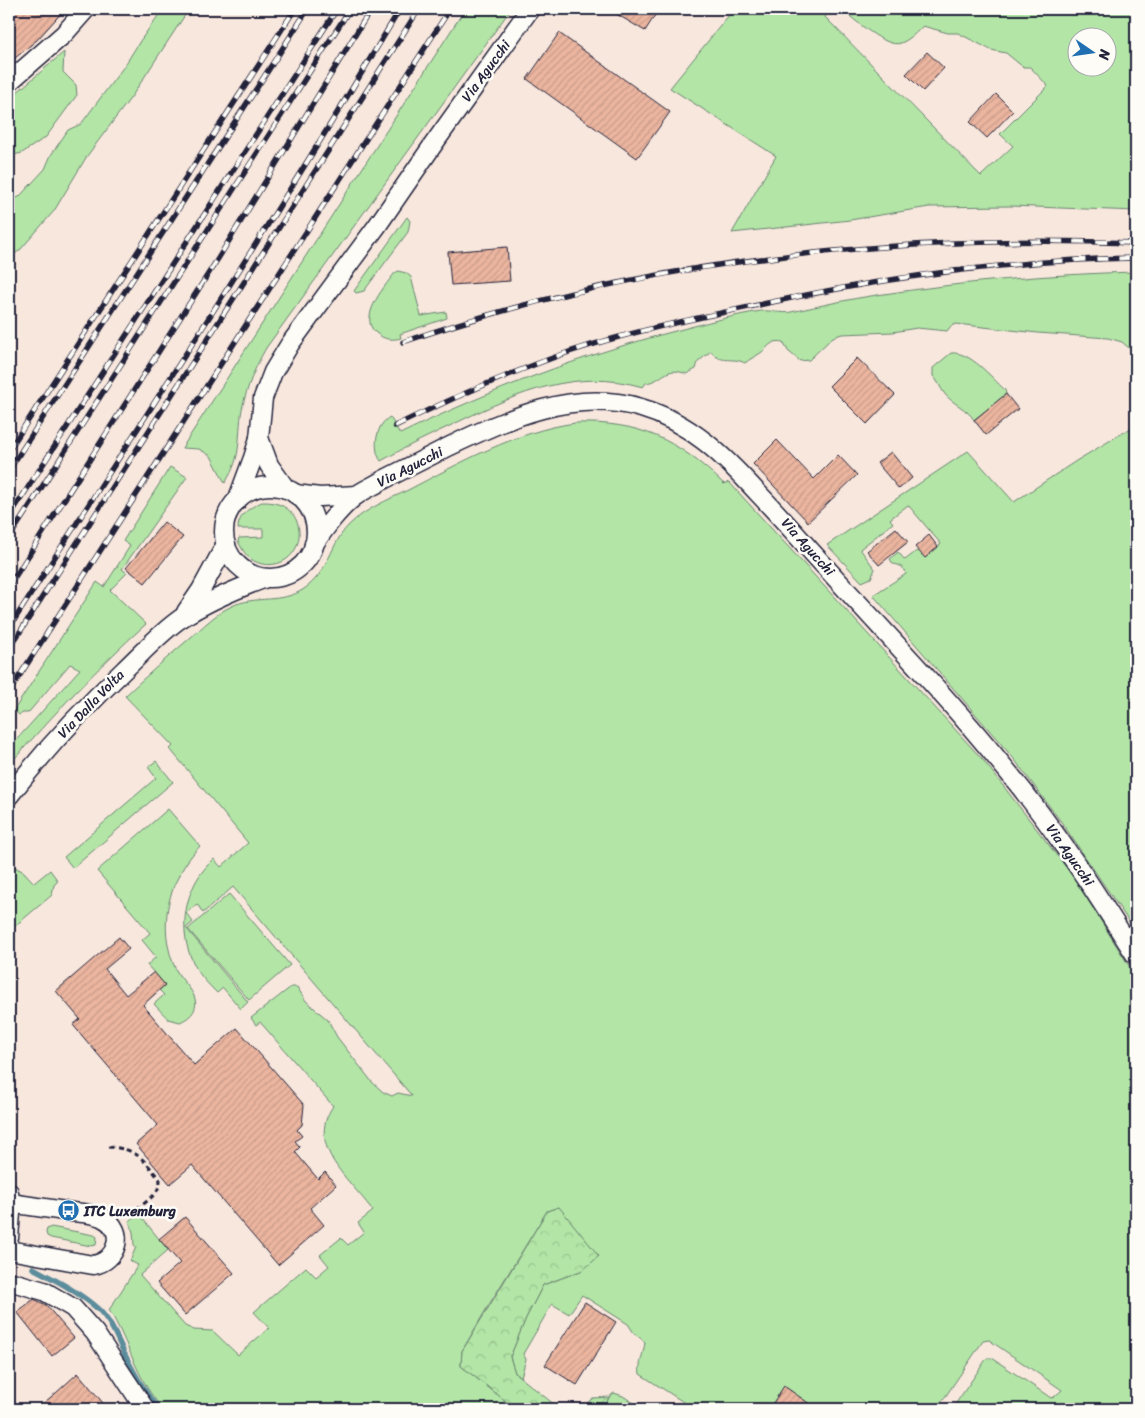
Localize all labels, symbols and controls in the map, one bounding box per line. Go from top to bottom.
north arrow [1068,28,1118,78]
street label: Via Agucchi [455,34,518,107]
text: N [1091,46,1118,63]
street label: Via Agucchi [372,439,449,494]
street label: Via Agucchi [775,512,842,583]
street label: Via Dalla Volta [51,664,131,744]
street label: Via Agucchi [1039,818,1101,892]
bus stop icon: ITC Luxemburg [56,1199,80,1223]
place label: ITC Luxemburg [83,1199,177,1224]

